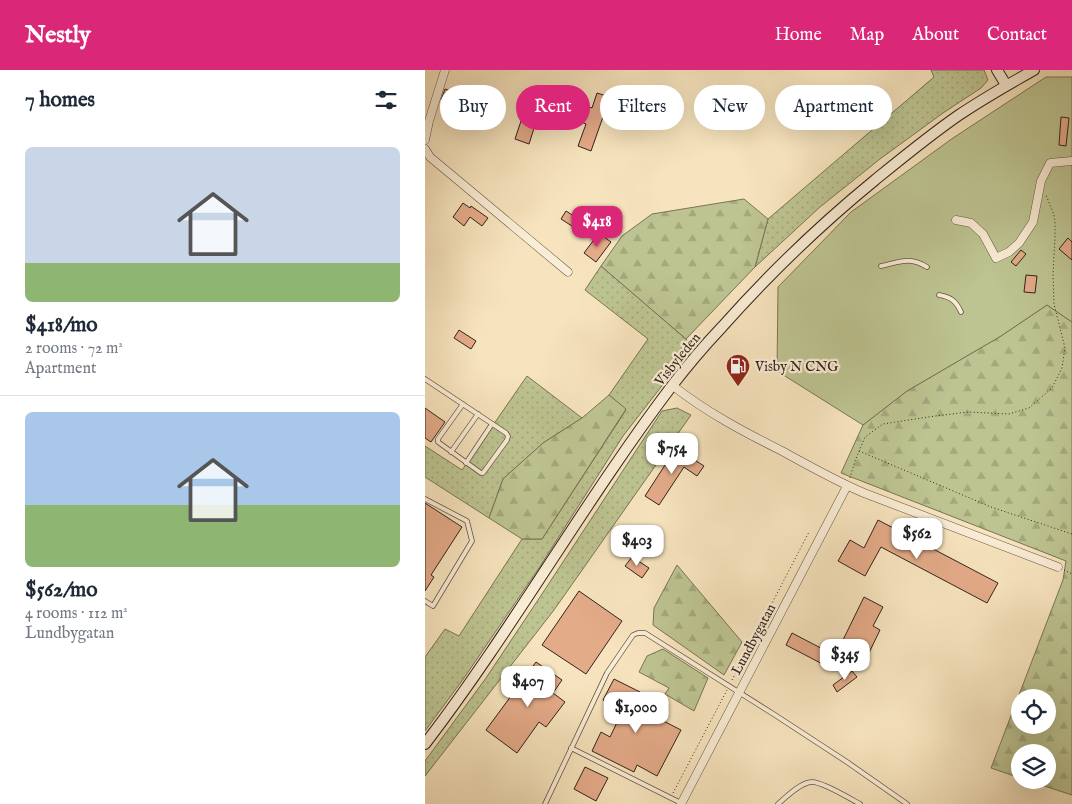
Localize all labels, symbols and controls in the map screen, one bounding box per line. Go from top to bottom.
text: Nestly [25,20,91,51]
text: Home [775,24,822,47]
text: Map [850,24,884,47]
text: About [912,24,959,47]
text: Contact [987,24,1047,47]
chip: Buy [440,85,506,130]
chip: Rent [516,85,590,130]
chip: Filters [600,85,684,130]
chip: New [694,85,765,130]
chip: Apartment [775,85,892,130]
icon: filters [372,86,400,114]
text: 7 homes [25,87,95,114]
icon: home [168,179,258,269]
pin: $418 [567,206,627,248]
text: $418 [583,212,611,232]
text: $418/mo [25,312,98,339]
street label: Visbyleden [650,329,705,391]
text: 2 rooms · 72 m² [25,339,123,359]
fuel station icon: Visby N CNG [725,353,751,387]
place label: Visby N CNG [754,358,839,376]
text: Apartment [25,359,96,379]
pin: $754 [642,432,702,475]
text: $754 [657,439,687,459]
icon: home [168,445,258,535]
pin: $562 [887,518,947,560]
pin: $403 [607,524,667,567]
text: $562 [903,524,931,544]
text: $403 [622,531,652,551]
text: $562/mo [25,577,98,604]
street label: Lundbygatan [728,600,780,678]
text: 4 rooms · 112 m² [25,604,128,624]
text: Lundbygatan [25,624,114,644]
pin: $345 [815,638,875,681]
text: $345 [831,645,859,665]
pin: $407 [498,666,558,708]
text: $407 [512,672,544,692]
map controls [1011,689,1056,789]
button: locate [1011,689,1056,734]
pin: $1,000 [595,692,677,734]
text: $1,000 [615,698,657,718]
button: layers [1011,744,1056,789]

